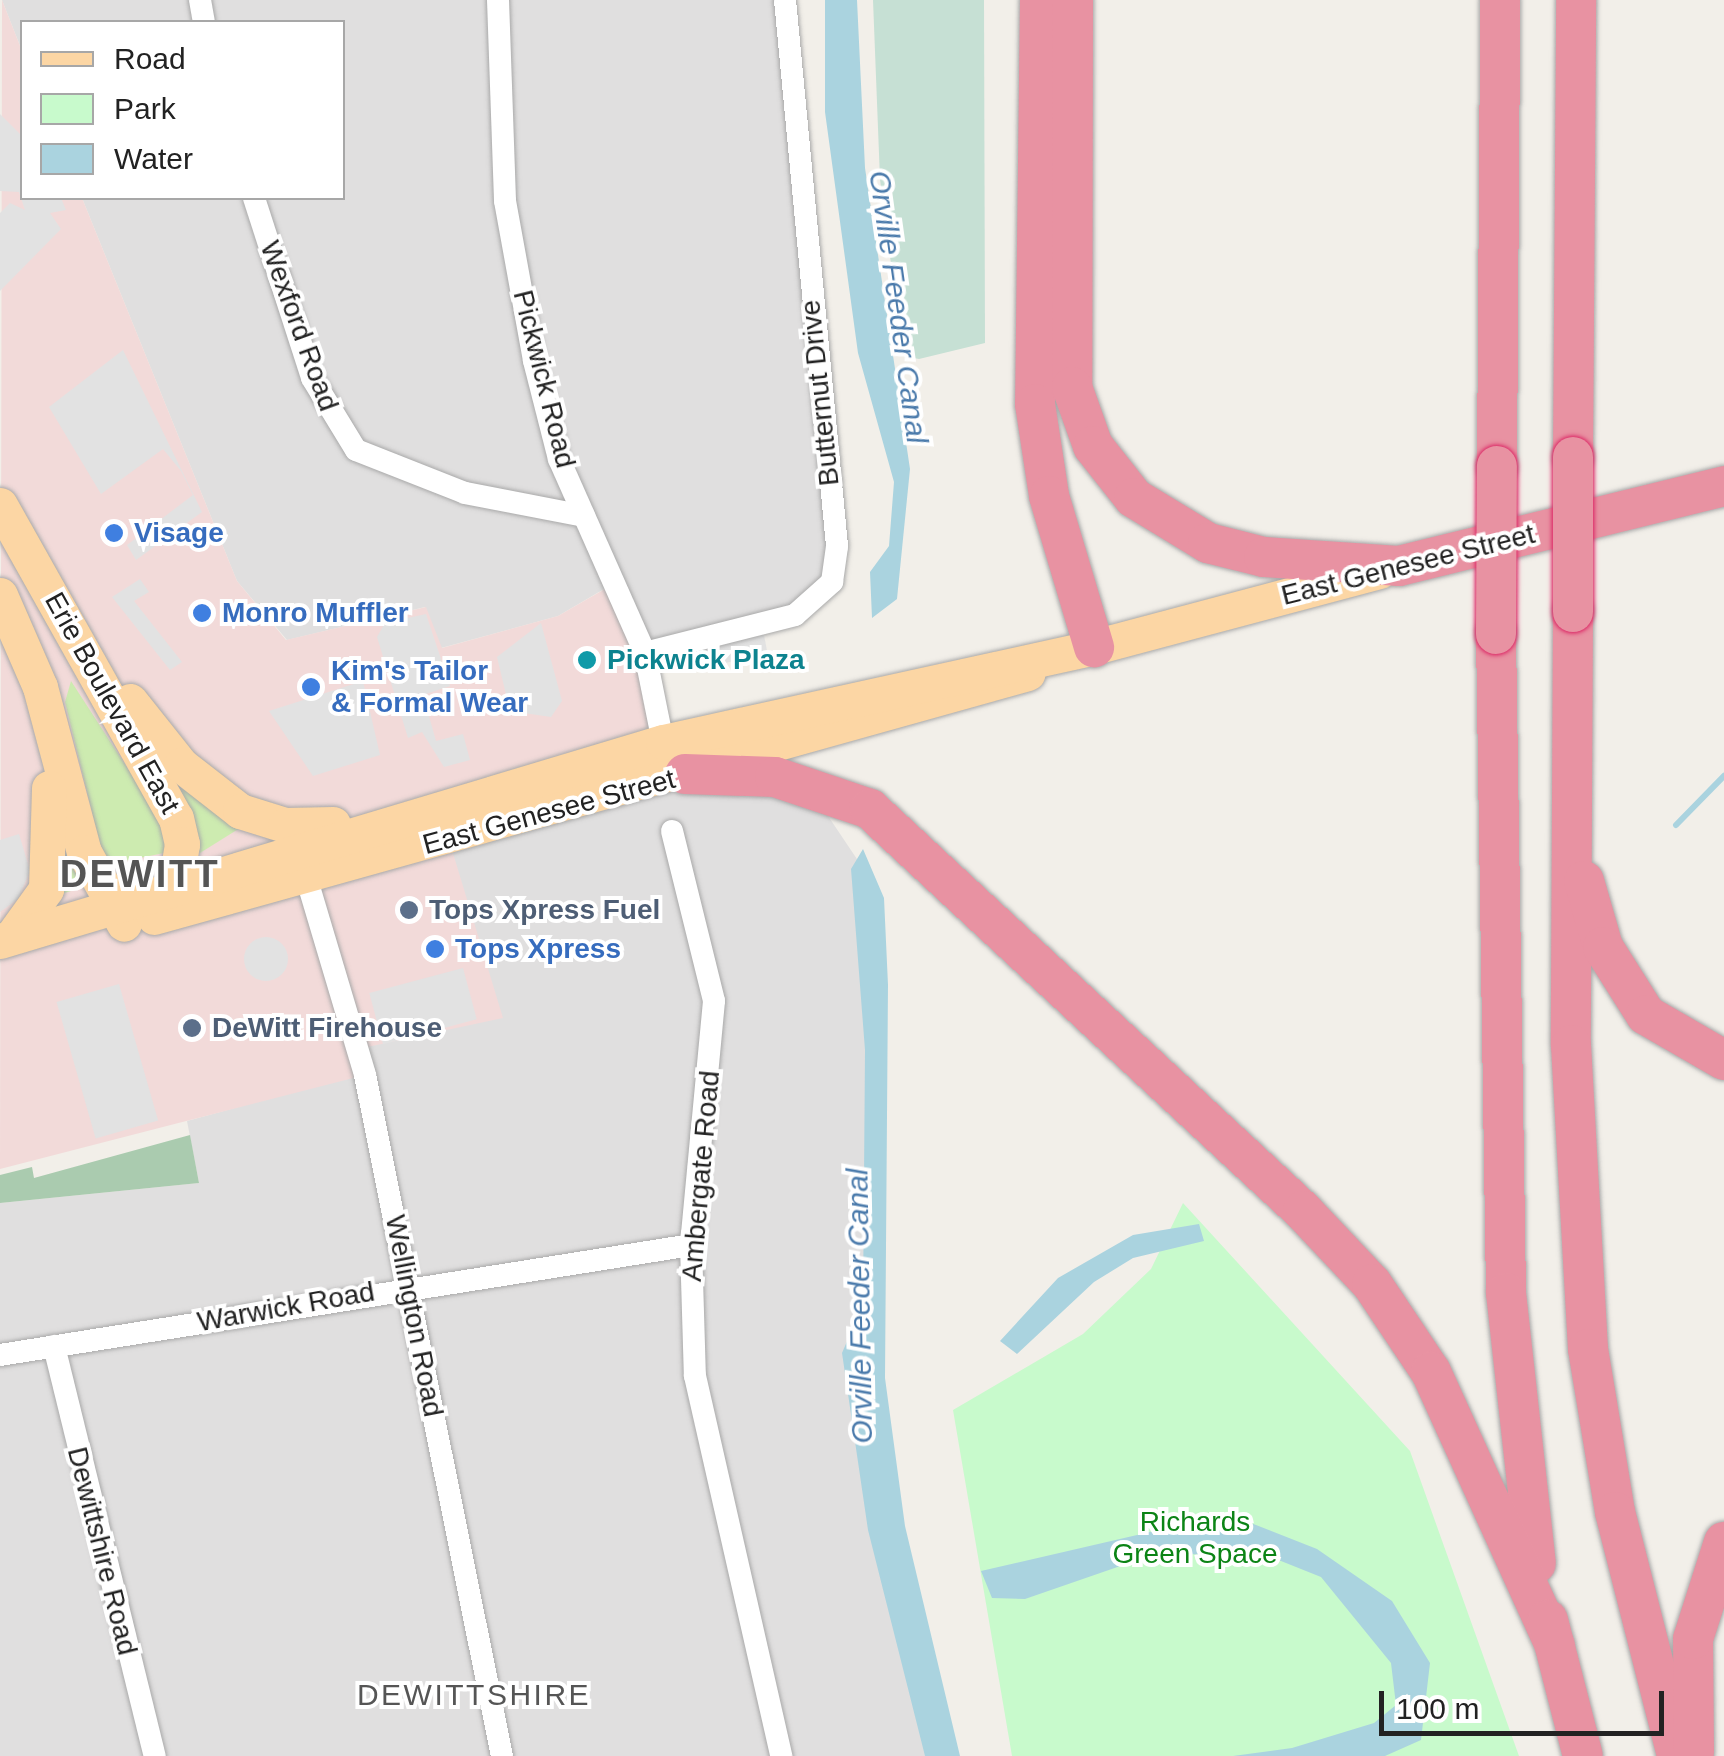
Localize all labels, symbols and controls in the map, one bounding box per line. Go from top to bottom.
legend [20,20,345,200]
text: Road [114,42,186,75]
text: Park [114,92,176,125]
text: Water [114,142,193,175]
water label: Orville Feeder Canal [861,168,935,446]
street label: Wexford Road [253,236,345,416]
street label: Pickwick Road [506,287,582,471]
street label: Butternut Drive [794,298,846,488]
place label: Visage [134,516,224,550]
street label: East Genesee Street [1278,517,1538,613]
marker: Visage [103,522,125,544]
street label: Erie Boulevard East [37,587,187,819]
place label: Monro Muffler [222,596,409,630]
marker: Monro Muffler [191,602,213,624]
place label: Pickwick Plaza [607,643,805,677]
marker: Pickwick Plaza [576,649,598,671]
place label: Kim's Tailor & Formal Wear [331,654,528,720]
marker: Kim's Tailor & Formal Wear [300,676,322,698]
street label: East Genesee Street [419,762,679,862]
district label: DEWITT [60,852,220,898]
place label: Tops Xpress Fuel [429,893,660,927]
marker: Tops Xpress Fuel [398,899,420,921]
place label: Tops Xpress [455,932,621,966]
marker: Tops Xpress [424,938,446,960]
place label: DeWitt Firehouse [212,1011,442,1045]
marker: DeWitt Firehouse [181,1017,203,1039]
street label: Ambergate Road [675,1069,727,1283]
water label: Orville Feeder Canal [840,1168,880,1444]
street label: Wellington Road [378,1212,450,1420]
street label: Warwick Road [195,1275,377,1339]
street label: Dewittshire Road [60,1444,144,1658]
park label: Richards Green Space [1113,1505,1277,1571]
scale bar [1384,1671,1669,1733]
district label: DEWITTSHIRE [357,1677,591,1713]
text: 100 m [1396,1692,1479,1725]

